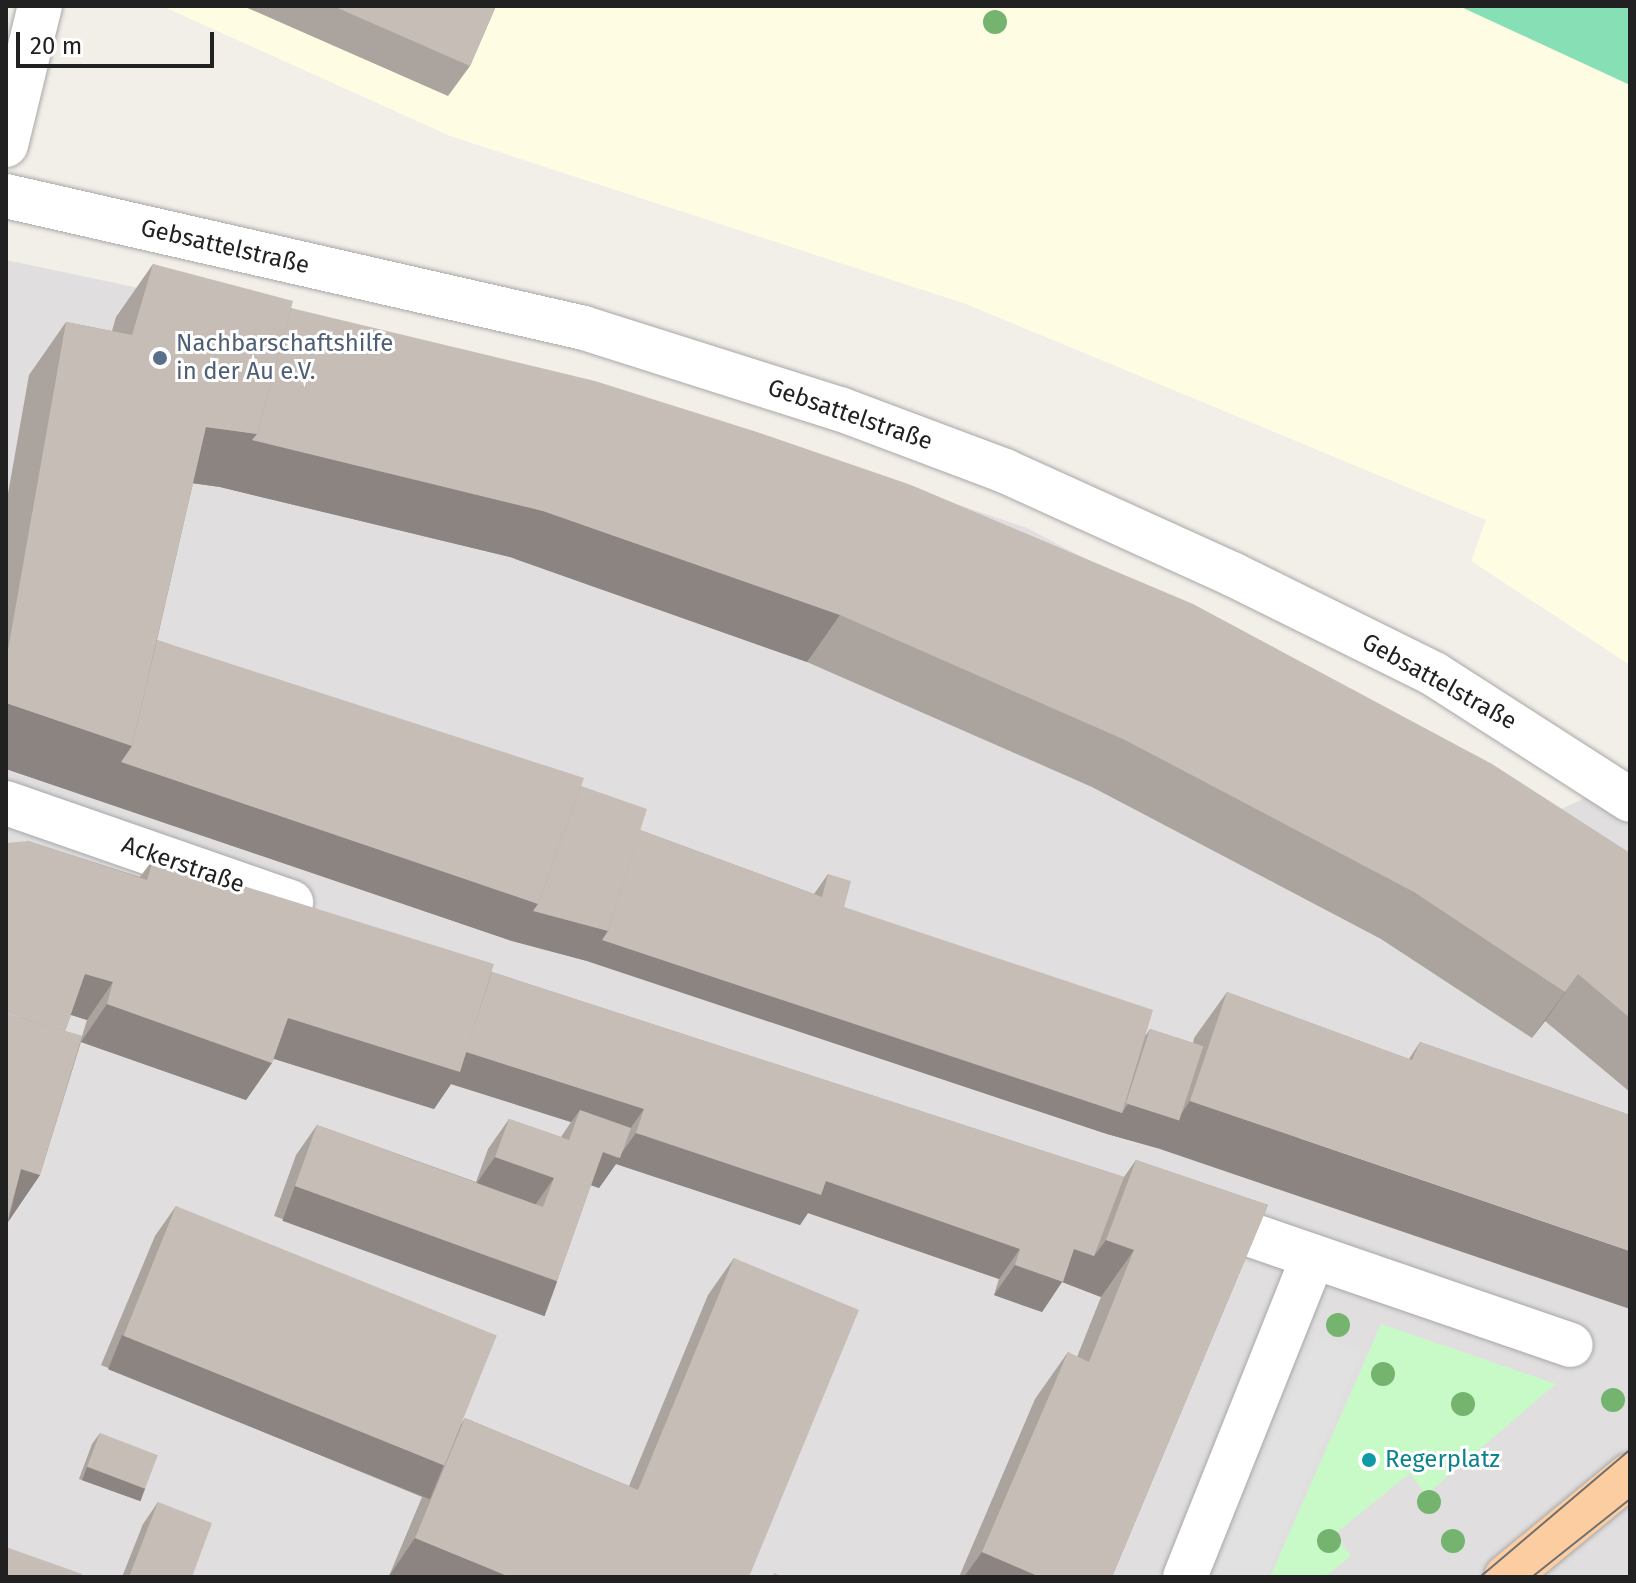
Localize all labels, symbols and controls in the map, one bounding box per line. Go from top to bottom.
scale bar [20,16,218,66]
text: 20 m [30,32,82,60]
street label: Gebsattelstraße [138,214,312,280]
place label: Nachbarschaftshilfe in der Au e.V. [176,330,393,386]
marker: Nachbarschaftshilfe in der Au e.V. [151,349,169,367]
street label: Gebsattelstraße [764,373,936,457]
street label: Gebsattelstraße [1357,628,1521,736]
street label: Ackerstraße [118,831,248,899]
place label: Regerplatz [1385,1446,1500,1474]
marker: Regerplatz [1360,1451,1378,1469]

